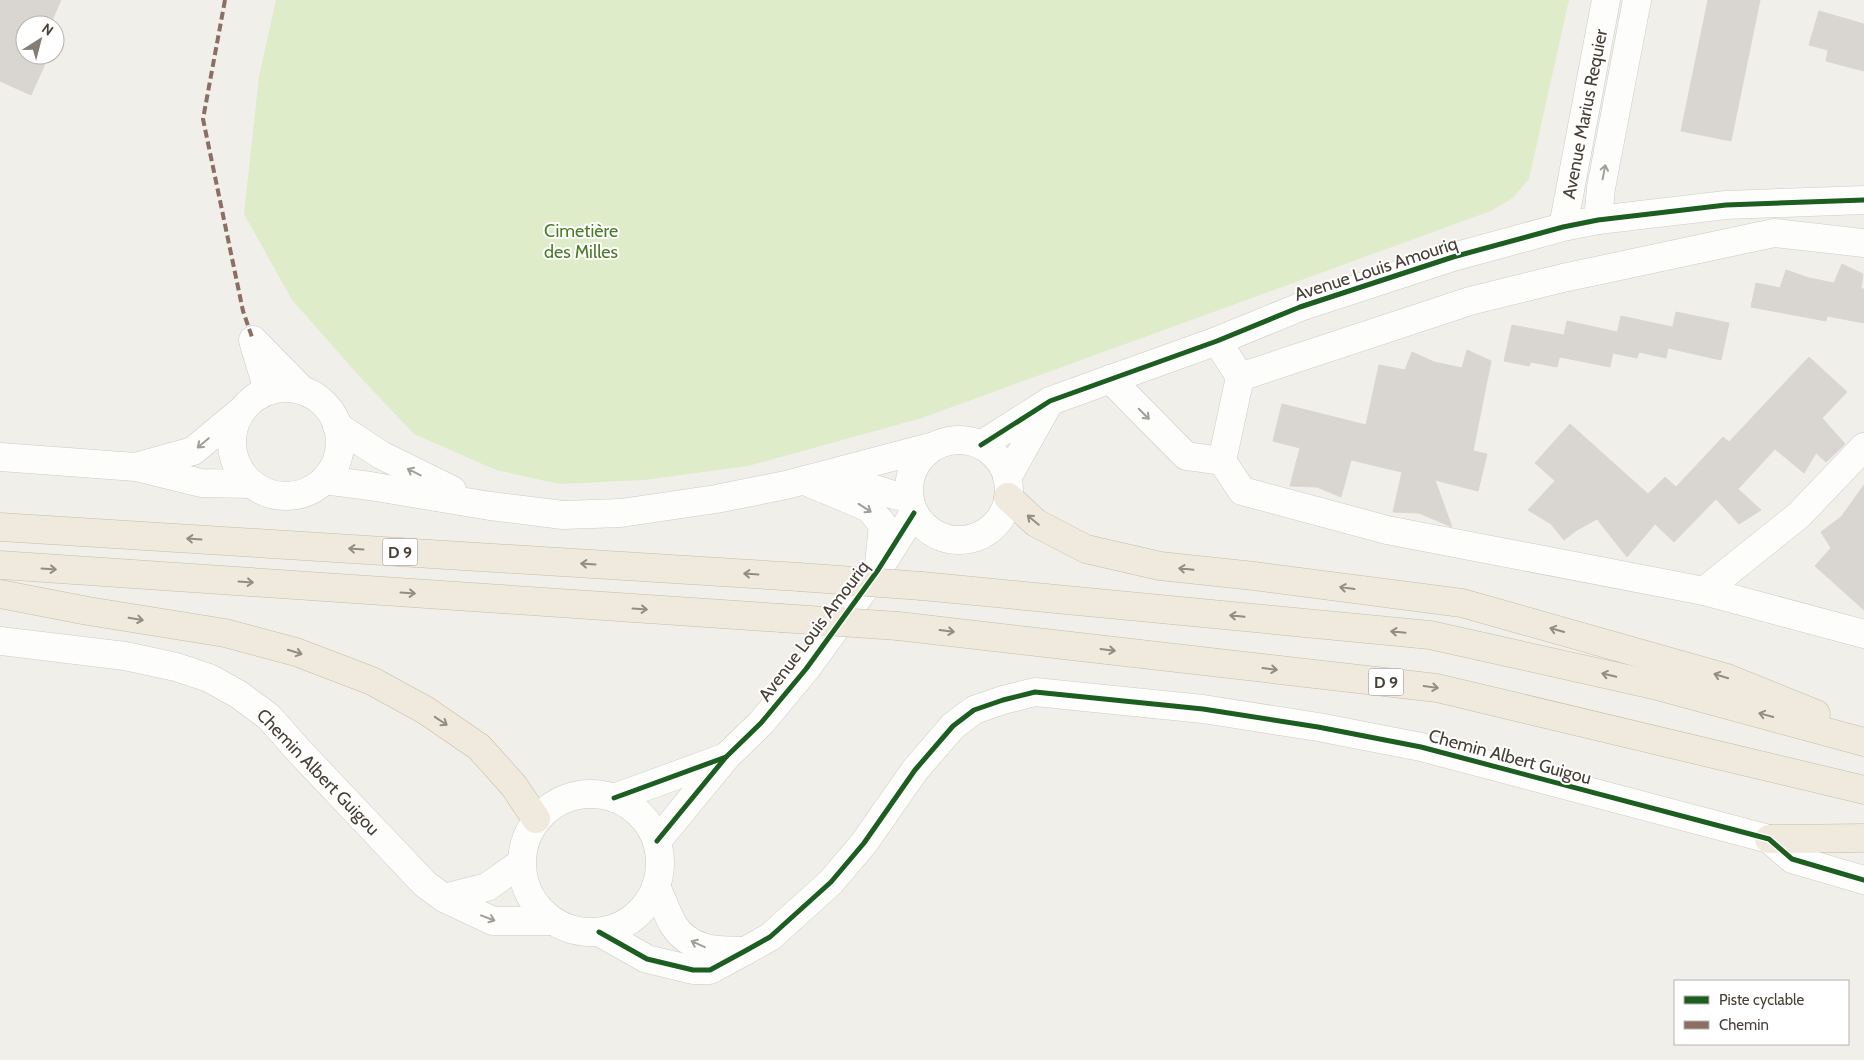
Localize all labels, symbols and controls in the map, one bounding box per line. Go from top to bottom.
north arrow [15,15,65,65]
text: N [38,19,57,40]
street label: Avenue Marius Requier [1558,27,1612,201]
one-way arrow [1600,164,1609,180]
park label: Cimetière des Milles [544,220,618,263]
street label: Avenue Louis Amouriq [1292,232,1460,306]
one-way arrow [1138,407,1150,419]
one-way arrow [197,437,210,448]
one-way arrow [407,467,422,476]
one-way arrow [858,504,872,514]
one-way arrow [1027,514,1040,525]
one-way arrow [186,535,202,544]
road number: D 9 [382,538,418,566]
one-way arrow [349,545,365,554]
street label: Avenue Louis Amouriq [754,556,874,706]
one-way arrow [581,559,597,568]
one-way arrow [40,564,56,573]
one-way arrow [1178,564,1194,574]
one-way arrow [743,569,759,578]
one-way arrow [237,577,253,587]
one-way arrow [1339,583,1355,593]
one-way arrow [400,588,416,598]
one-way arrow [632,604,648,613]
one-way arrow [1229,612,1245,621]
one-way arrow [128,614,144,624]
one-way arrow [1550,625,1566,634]
one-way arrow [938,626,954,636]
one-way arrow [1391,627,1407,637]
one-way arrow [1100,645,1116,655]
one-way arrow [286,648,302,657]
one-way arrow [1261,664,1277,674]
road number: D 9 [1368,669,1404,696]
one-way arrow [1601,670,1617,679]
one-way arrow [1714,671,1730,680]
one-way arrow [1423,682,1439,692]
street label: Chemin Albert Guigou [252,704,384,840]
one-way arrow [1759,710,1775,720]
one-way arrow [434,716,448,726]
street label: Chemin Albert Guigou [1426,725,1594,789]
one-way arrow [480,914,495,923]
one-way arrow [691,939,706,949]
legend [1674,980,1849,1045]
text: Piste cyclable [1719,991,1805,1009]
text: Chemin [1719,1016,1769,1034]

